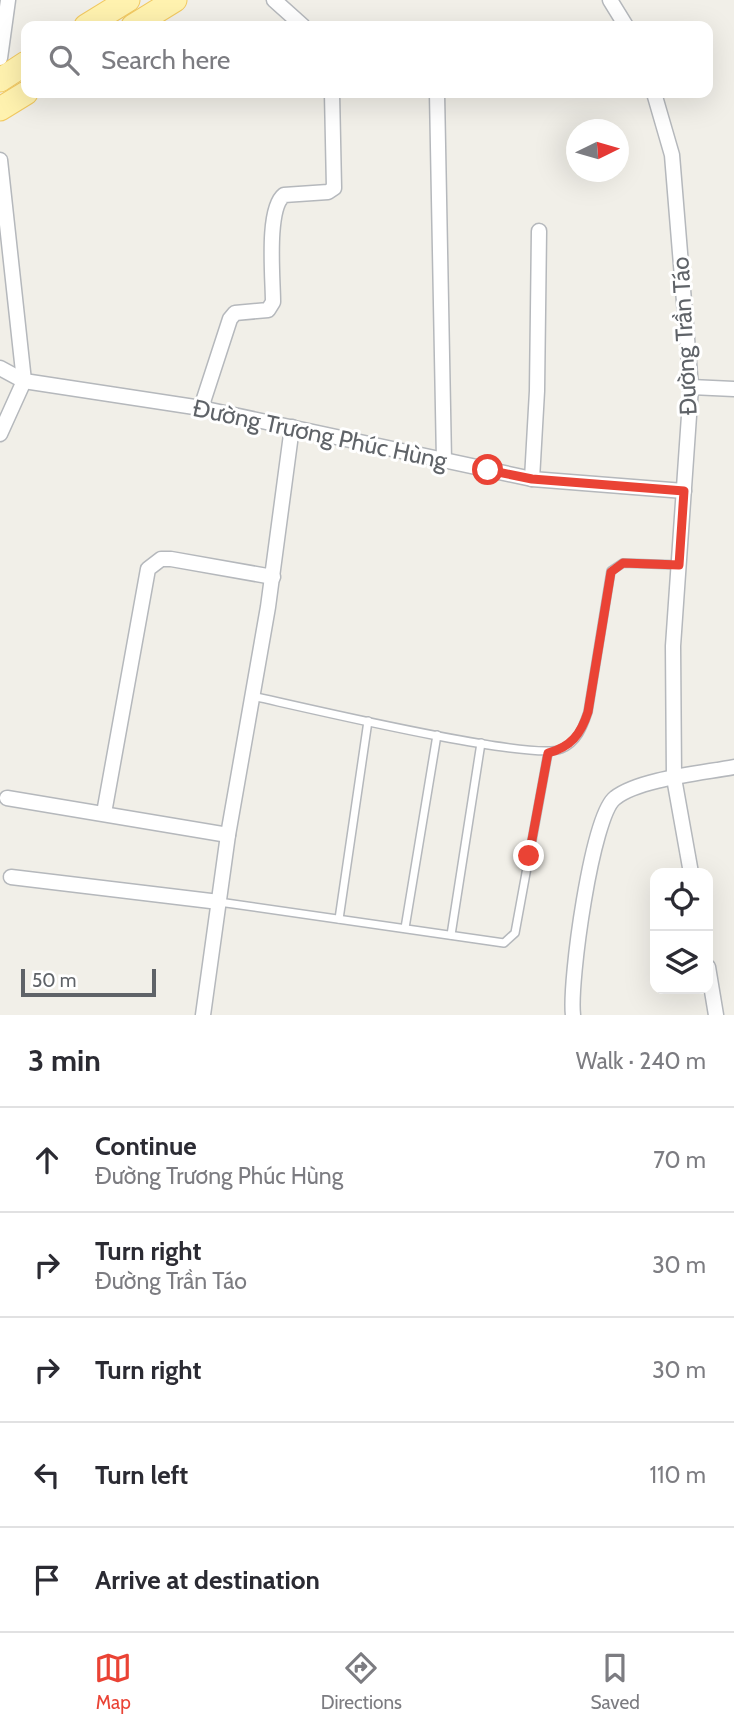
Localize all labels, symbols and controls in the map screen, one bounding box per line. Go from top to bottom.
search box [21,21,713,98]
icon: search [45,41,83,79]
text: Search here [101,44,230,76]
north arrow [566,119,629,182]
street label: Đường Trần Táo [665,256,703,416]
street label: Đường Trương Phúc Hùng [190,393,451,475]
route start [472,454,503,485]
route end [513,840,544,871]
map controls [650,868,713,994]
button: locate [650,868,713,931]
button: layers [650,931,713,994]
scale bar [21,966,156,998]
text: 50 m [32,969,76,992]
text: 3 min [28,1042,101,1079]
text: Walk · 240 m [576,1047,706,1075]
text: Continue [95,1130,197,1162]
icon: ahead [28,1141,66,1179]
text: 70 m [653,1146,706,1174]
text: Đường Trương Phúc Hùng [95,1162,343,1190]
text: Turn right [95,1235,201,1267]
icon: right [28,1246,66,1284]
text: 30 m [652,1251,706,1279]
text: Đường Trần Táo [95,1267,247,1295]
icon: right [28,1351,66,1389]
text: Turn right [95,1354,201,1386]
text: 30 m [652,1356,706,1384]
icon: left [28,1456,66,1494]
text: Turn left [95,1459,188,1491]
text: 110 m [650,1461,706,1489]
icon: arrive [28,1561,66,1599]
text: Arrive at destination [95,1564,320,1596]
tab: Map [94,1649,132,1714]
tab: Directions [321,1649,402,1714]
tab: Saved [590,1649,640,1714]

